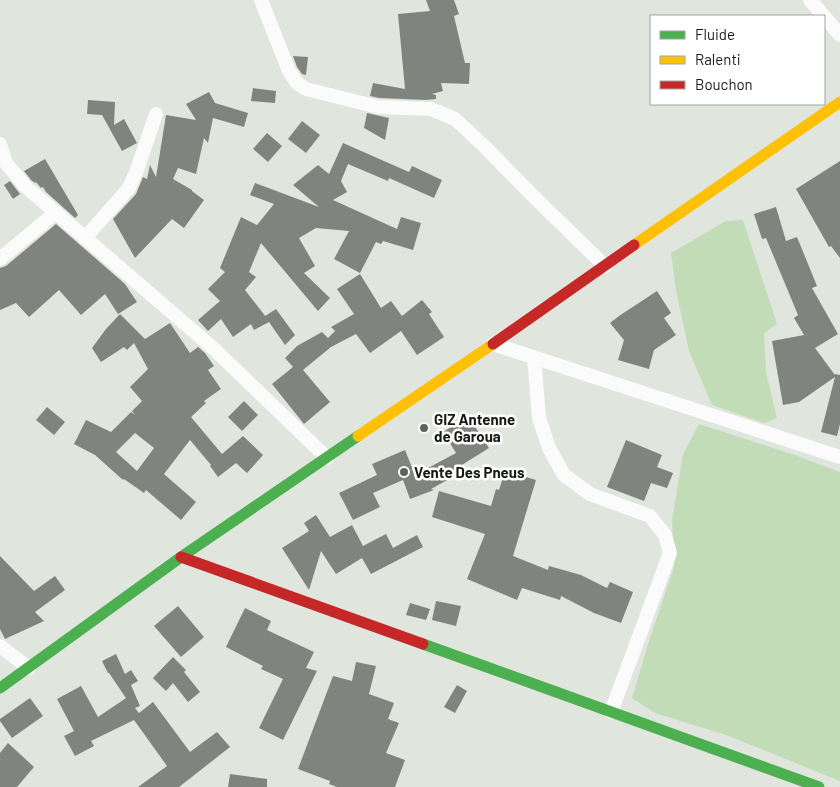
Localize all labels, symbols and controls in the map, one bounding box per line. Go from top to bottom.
legend [650,15,825,105]
text: Fluide [695,25,735,43]
text: Ralenti [695,50,741,68]
text: Bouchon [695,75,753,93]
place label: GIZ Antenne de Garoua [434,410,515,445]
marker: GIZ Antenne de Garoua [418,422,430,434]
place label: Vente Des Pneus [414,463,525,481]
marker: Vente Des Pneus [398,466,410,478]

